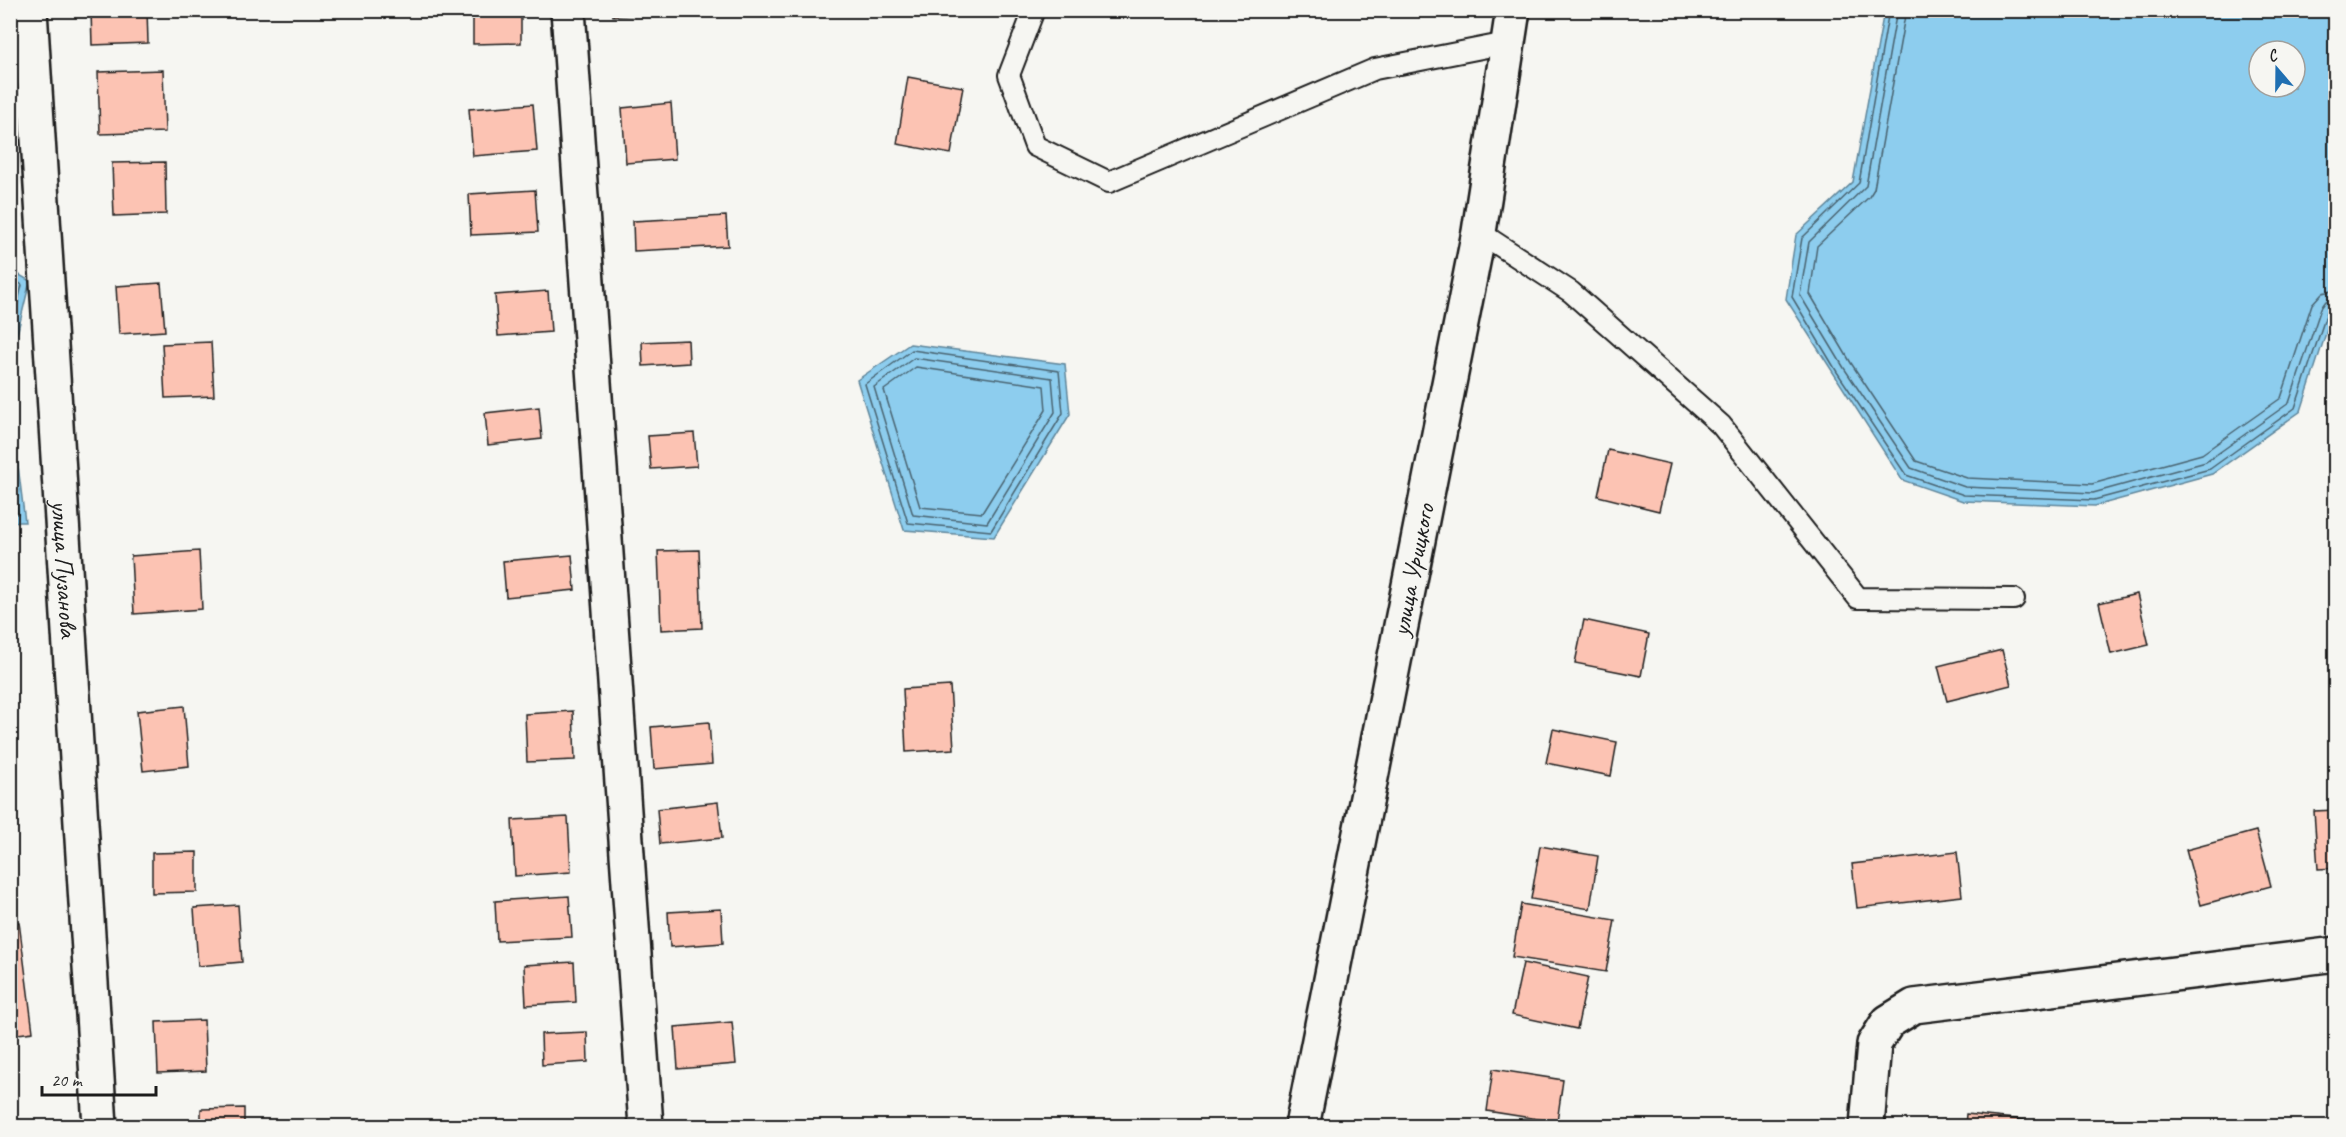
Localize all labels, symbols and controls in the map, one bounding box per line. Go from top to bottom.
north arrow [2247,39,2307,99]
text: С [2265,44,2281,67]
street label: улица Пузанова [44,497,86,640]
street label: улица Урицкого [1383,499,1442,641]
scale bar [42,1059,156,1097]
text: 20 m [51,1069,84,1091]

